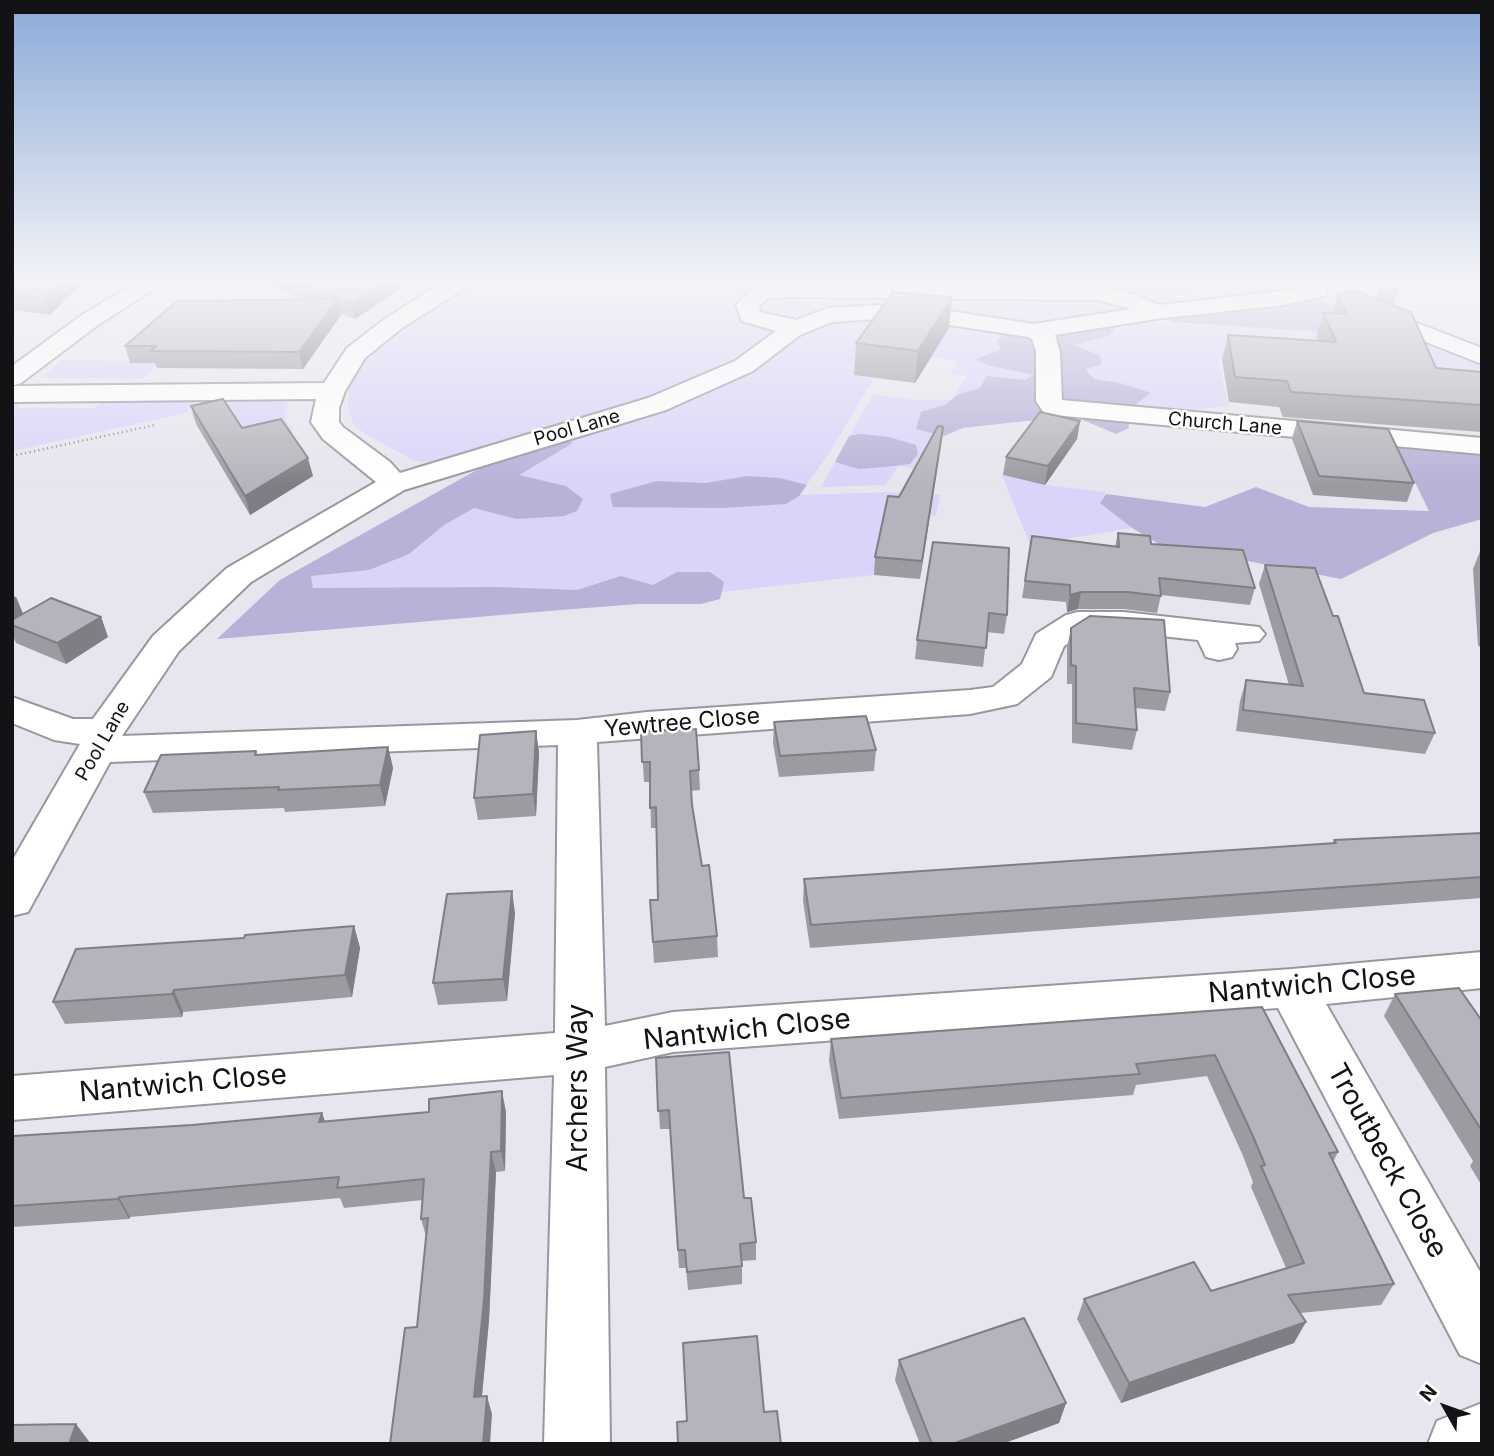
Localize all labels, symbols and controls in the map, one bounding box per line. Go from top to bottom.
street label: Pool Lane [531,405,623,451]
street label: Church Lane [1167,408,1283,440]
street label: Pool Lane [71,697,135,785]
street label: Yewtree Close [603,702,761,744]
street label: Nantwich Close [1207,959,1417,1011]
street label: Nantwich Close [642,1002,852,1058]
street label: Archers Way [562,1004,596,1172]
street label: Nantwich Close [78,1058,288,1110]
street label: Troutbeck Close [1320,1058,1454,1264]
north arrow [1410,1372,1480,1442]
text: N [1415,1380,1442,1406]

